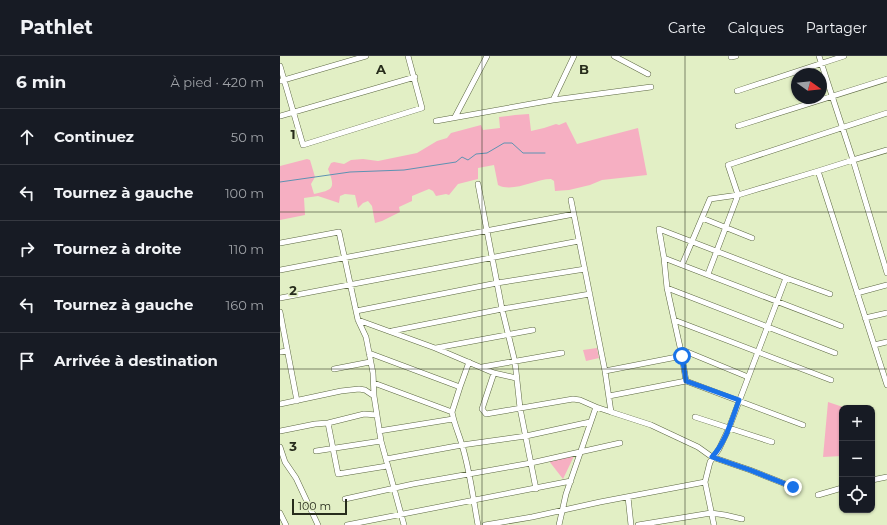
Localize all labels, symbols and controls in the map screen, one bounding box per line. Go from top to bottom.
text: Pathlet [20,16,93,39]
text: Carte [668,19,706,37]
text: Calques [728,19,784,37]
text: Partager [806,19,867,37]
text: A [375,61,387,77]
text: B [579,61,589,77]
north arrow [791,68,827,104]
text: 6 min [16,72,66,92]
text: À pied · 420 m [170,74,264,90]
icon: ahead [16,126,38,148]
text: 1 [290,126,296,142]
text: Continuez [54,127,134,146]
text: 50 m [231,129,264,145]
icon: left [16,182,38,204]
text: Tournez à gauche [54,183,193,202]
text: 100 m [225,185,264,201]
icon: right [16,238,38,260]
text: Tournez à droite [54,239,182,258]
text: 110 m [229,241,264,257]
text: 2 [289,282,297,298]
icon: left [16,294,38,316]
text: Tournez à gauche [54,295,193,314]
text: 160 m [226,297,264,313]
route start [673,347,691,365]
icon: arrive [16,350,38,372]
text: Arrivée à destination [54,351,218,370]
map controls [839,405,875,513]
button: + [839,405,875,441]
text: 3 [288,438,297,454]
button: − [839,441,875,477]
button: locate [839,477,875,513]
route end [784,478,802,496]
scale bar [292,497,347,516]
text: 100 m [298,499,331,513]

